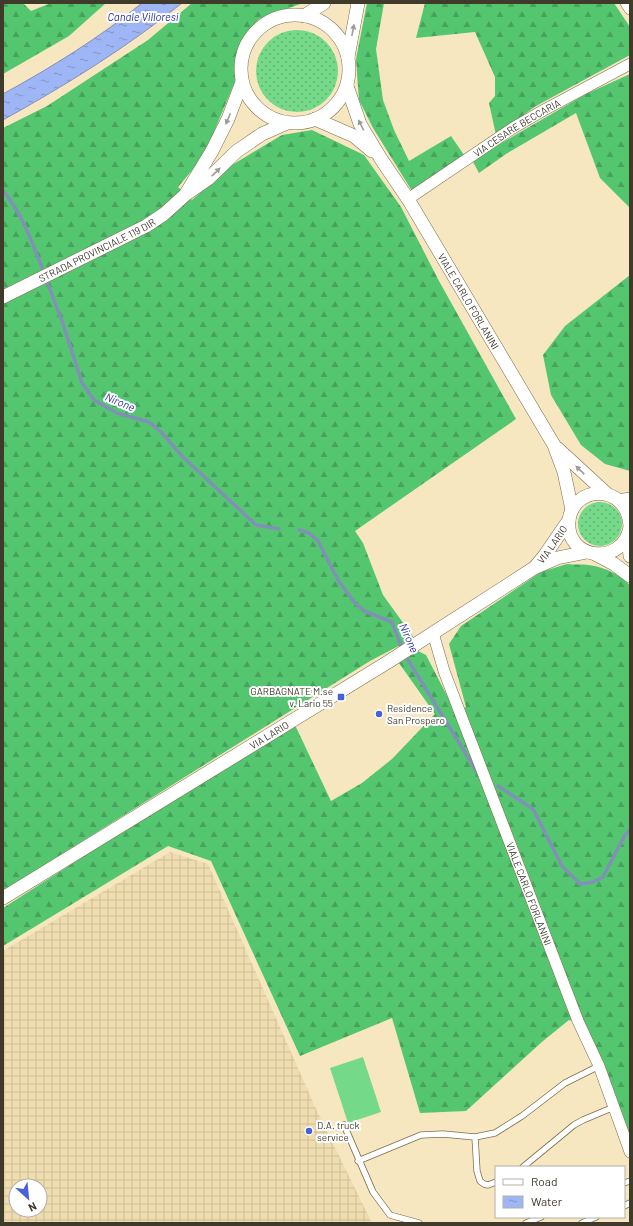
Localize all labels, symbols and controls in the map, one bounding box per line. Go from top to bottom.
water label: Canale Villoresi [107,10,179,23]
one-way arrow [350,24,356,36]
street label: VIA CESARE BECCARIA [471,96,562,159]
one-way arrow [225,113,231,124]
one-way arrow [358,120,365,131]
one-way arrow [211,167,221,176]
street label: STRADA PROVINCIALE 119 DIR [37,216,158,284]
street label: VIALE CARLO FORLANINI [436,251,502,351]
water label: Nirone [103,390,137,414]
one-way arrow [575,465,585,474]
street label: VIA LARIO [535,523,570,566]
water label: Nirone [397,621,422,655]
place label: GARBAGNATE M.se v. Lario 55 [251,685,333,709]
marker: GARBAGNATE M.se v. Lario 55 [336,692,346,702]
place label: Residence San Prospero [387,702,445,726]
marker: Residence San Prospero [374,709,384,719]
street label: VIA LARIO [247,718,291,751]
street label: VIALE CARLO FORLANINI [504,840,554,947]
place label: D.A. truck service [317,1119,360,1143]
marker: D.A. truck service [304,1126,314,1136]
legend [495,1166,625,1218]
text: Road [531,1174,558,1188]
north arrow [8,1178,48,1218]
text: Water [531,1194,563,1208]
text: N [27,1200,39,1215]

